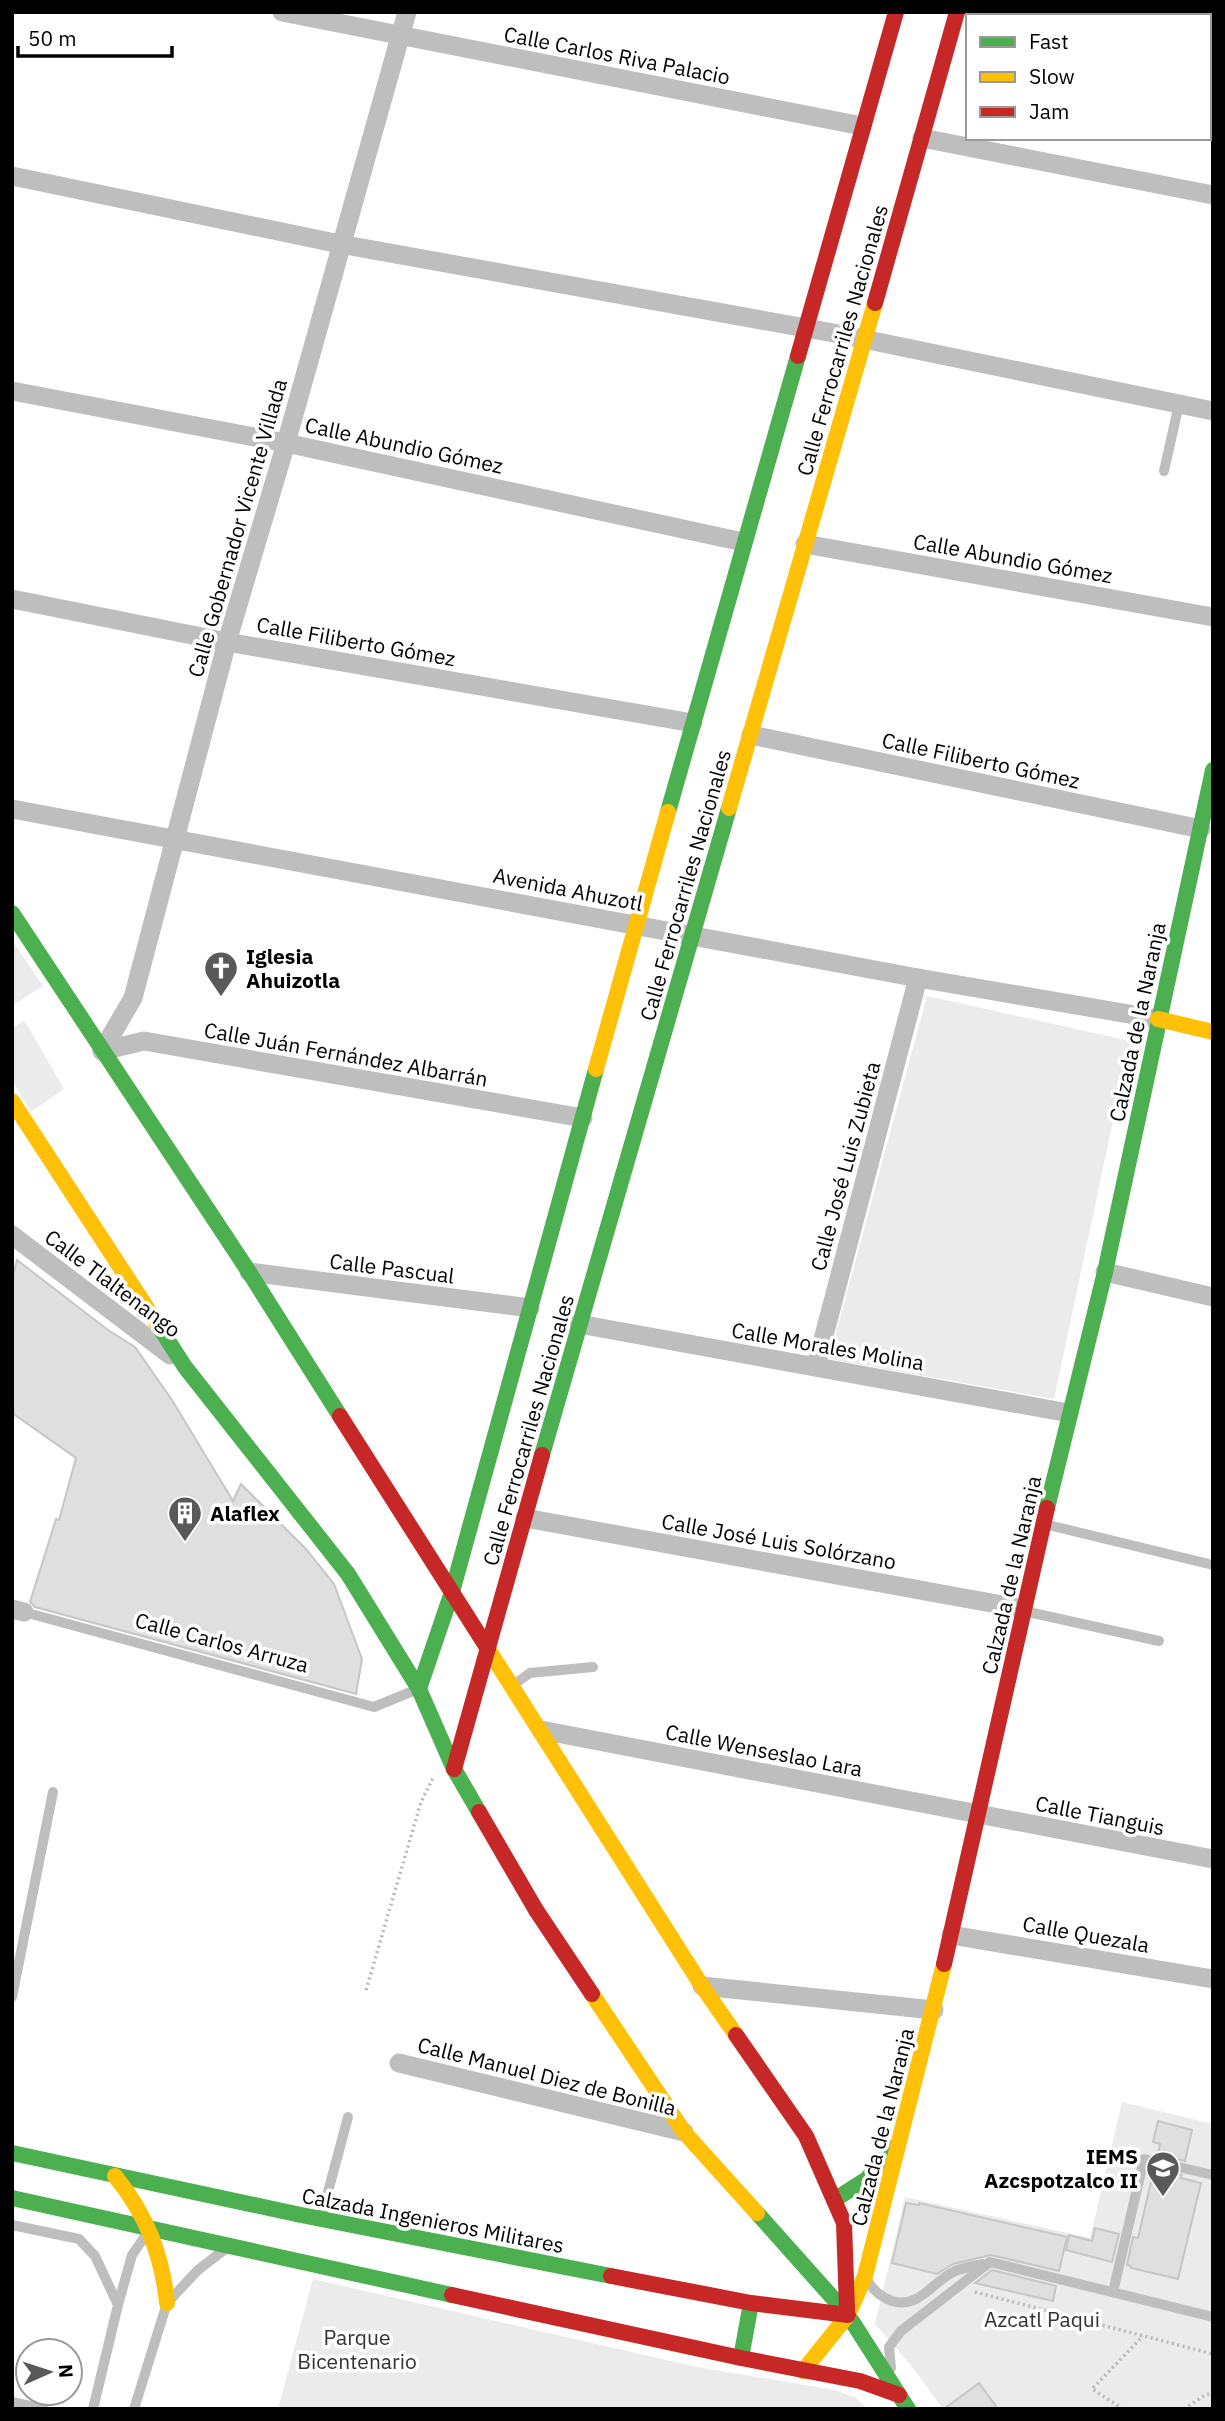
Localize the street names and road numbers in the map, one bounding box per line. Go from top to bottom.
street label: Calle Carlos Riva Palacio [501,19,733,91]
street label: Calle Ferrocarriles Nacionales [790,201,894,479]
street label: Calle Gobernador Vicente Villada [181,376,293,680]
street label: Calle Abundio Gómez [303,410,506,480]
street label: Calle Abundio Gómez [911,527,1115,589]
street label: Calle Filiberto Gómez [254,610,458,672]
street label: Calle Filiberto Gómez [880,725,1083,795]
street label: Calle Ferrocarriles Nacionales [633,746,737,1024]
street label: Avenida Ahuzotl [491,861,646,917]
street label: Calzada de la Naranja [1102,920,1172,1124]
street label: Calle Juán Fernández Albarrán [202,1015,490,1093]
street label: Calle José Luis Zubieta [804,1058,886,1274]
street label: Calle Tlaltenango [39,1223,187,1343]
street label: Calle Pascual [328,1246,456,1290]
street label: Calle Ferrocarriles Nacionales [476,1291,580,1569]
street label: Calle Morales Molina [730,1315,926,1377]
street label: Calzada de la Naranja [975,1473,1047,1677]
street label: Calle José Luis Solórzano [660,1507,898,1575]
street label: Calle Carlos Arruza [132,1605,312,1679]
street label: Calle Wenseslao Lara [663,1717,865,1783]
street label: Calle Tianguis [1033,1789,1167,1841]
street label: Calle Quezala [1020,1909,1152,1959]
street label: Calzada de la Naranja [844,2025,920,2229]
street label: Calle Manuel Diez de Bonilla [415,2030,679,2122]
street label: Calzada Ingenieros Militares [299,2181,567,2259]

